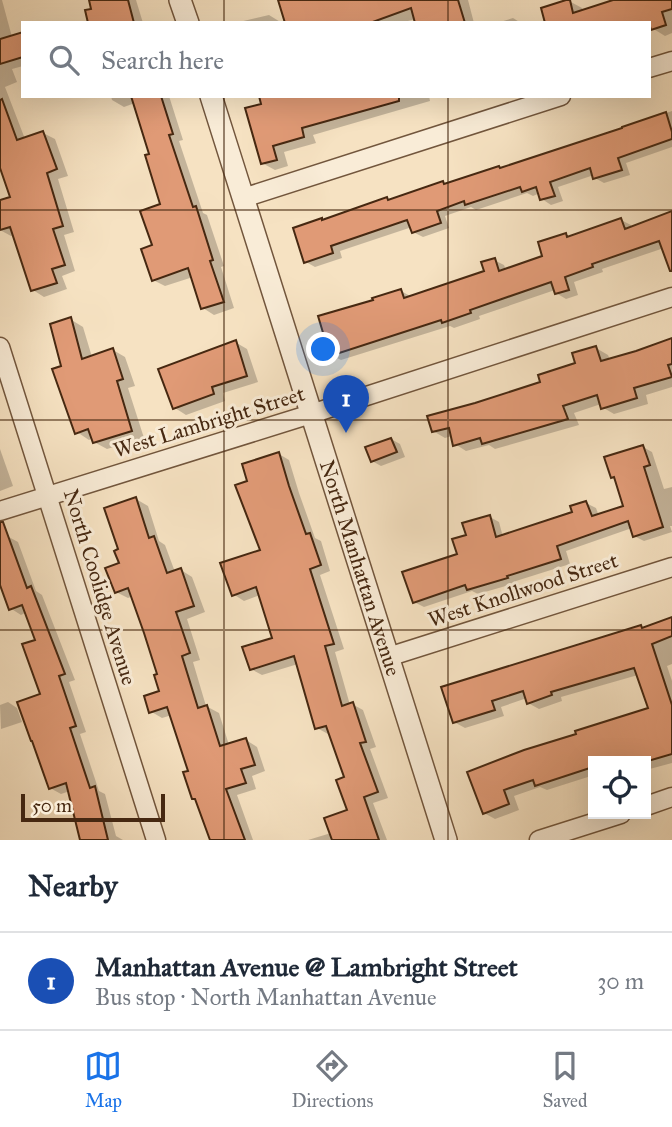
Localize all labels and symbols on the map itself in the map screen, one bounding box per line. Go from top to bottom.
your location [306,332,340,366]
pin: 1 [323,375,369,433]
street label: West Lambright Street [110,380,308,463]
street label: North Manhattan Avenue [314,457,406,679]
street label: North Coolidge Avenue [58,486,142,688]
street label: West Knollwood Street [425,547,622,633]
scale bar [21,791,164,823]

